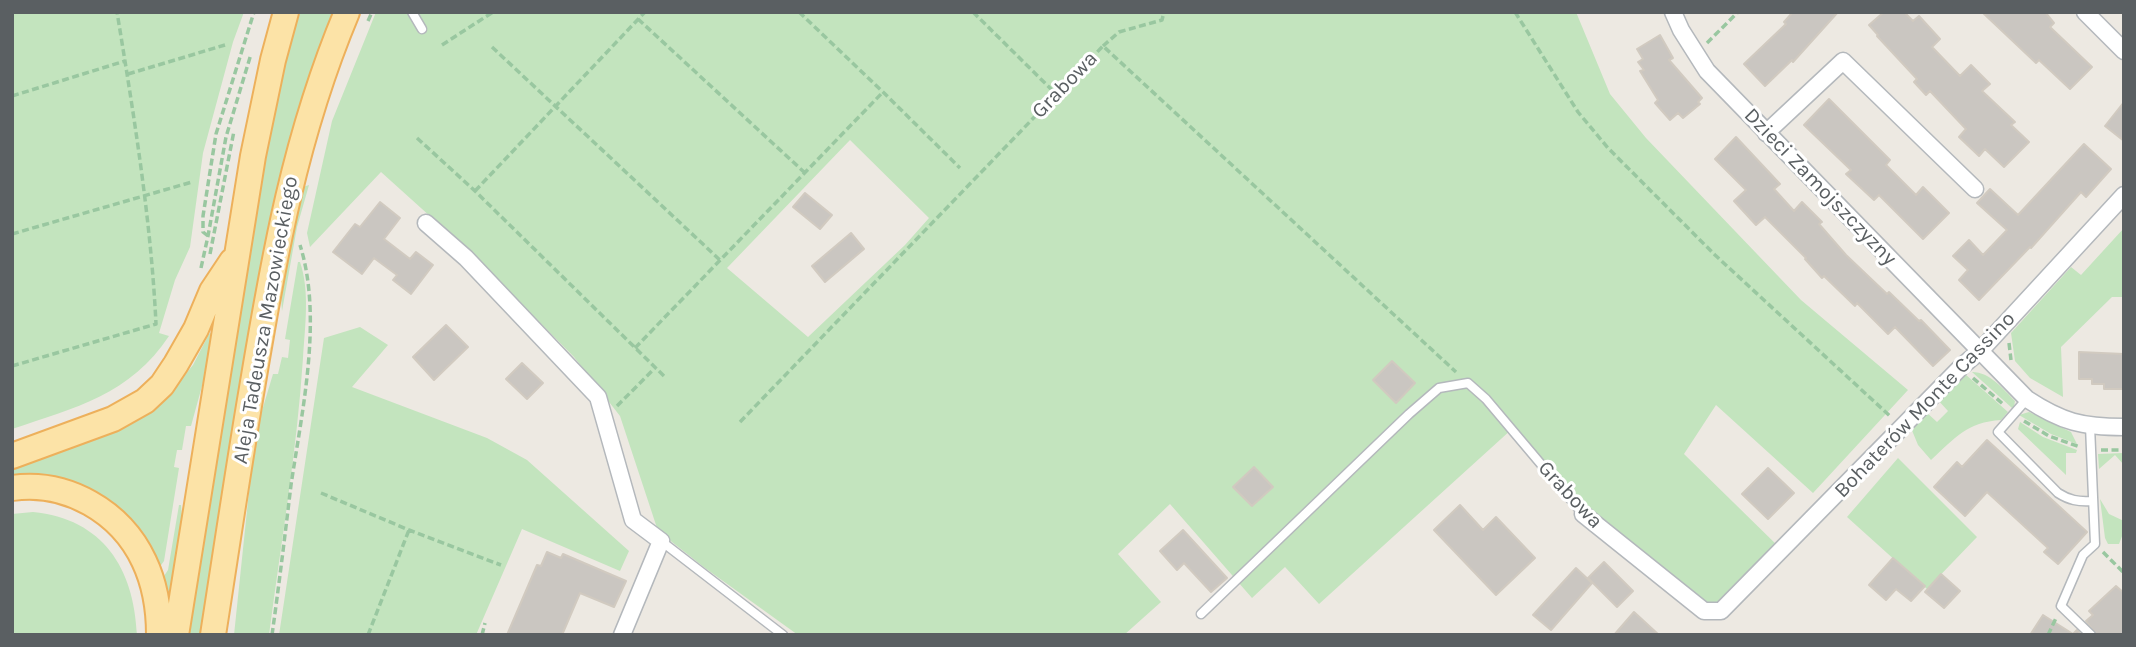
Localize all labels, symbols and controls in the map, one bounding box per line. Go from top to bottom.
street label: Grabowa [1027,46,1103,124]
street label: Dzieci Zamojszczyzny [1738,103,1902,271]
street label: Aleja Tadeusza Mazowieckiego [228,174,304,466]
street label: Bohaterów Monte Cassino [1829,307,2021,503]
street label: Grabowa [1532,456,1608,534]

